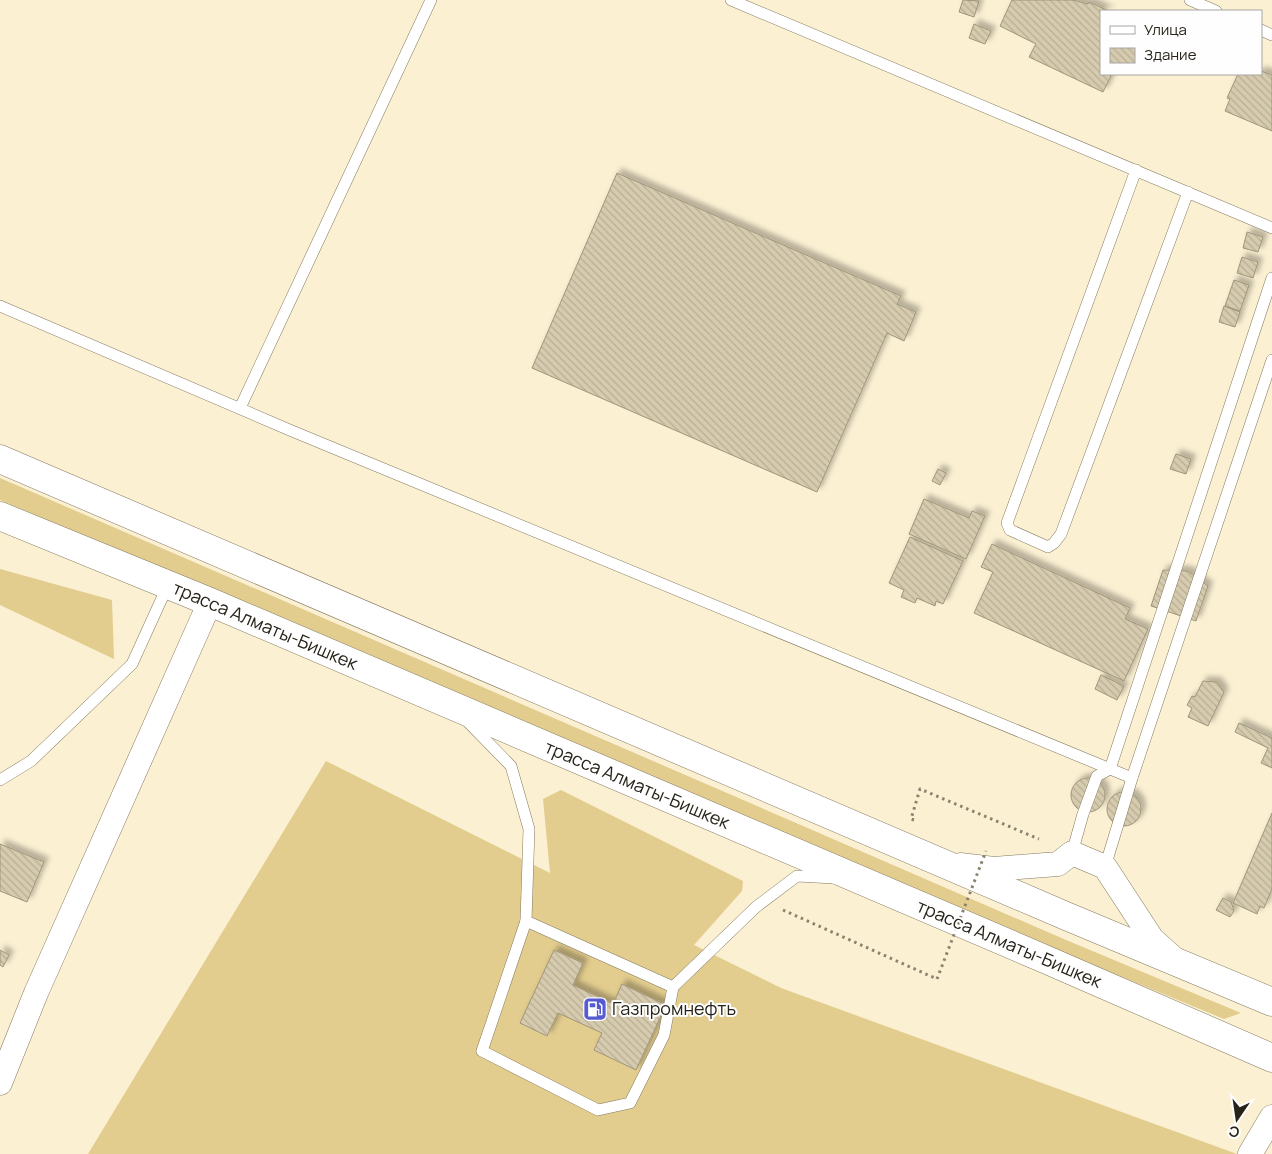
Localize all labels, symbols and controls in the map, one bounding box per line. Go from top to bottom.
legend [1100,10,1262,75]
text: Улица [1144,19,1187,40]
text: Здание [1144,44,1197,65]
street label: трасса Алматы-Бишкек [169,575,363,675]
street label: трасса Алматы-Бишкек [541,734,735,834]
street label: трасса Алматы-Бишкек [913,893,1107,993]
fuel station icon: Газпромнефть [582,996,608,1022]
place label: Газпромнефть [612,996,736,1020]
north arrow [1212,1094,1262,1144]
text: С [1227,1122,1241,1143]

